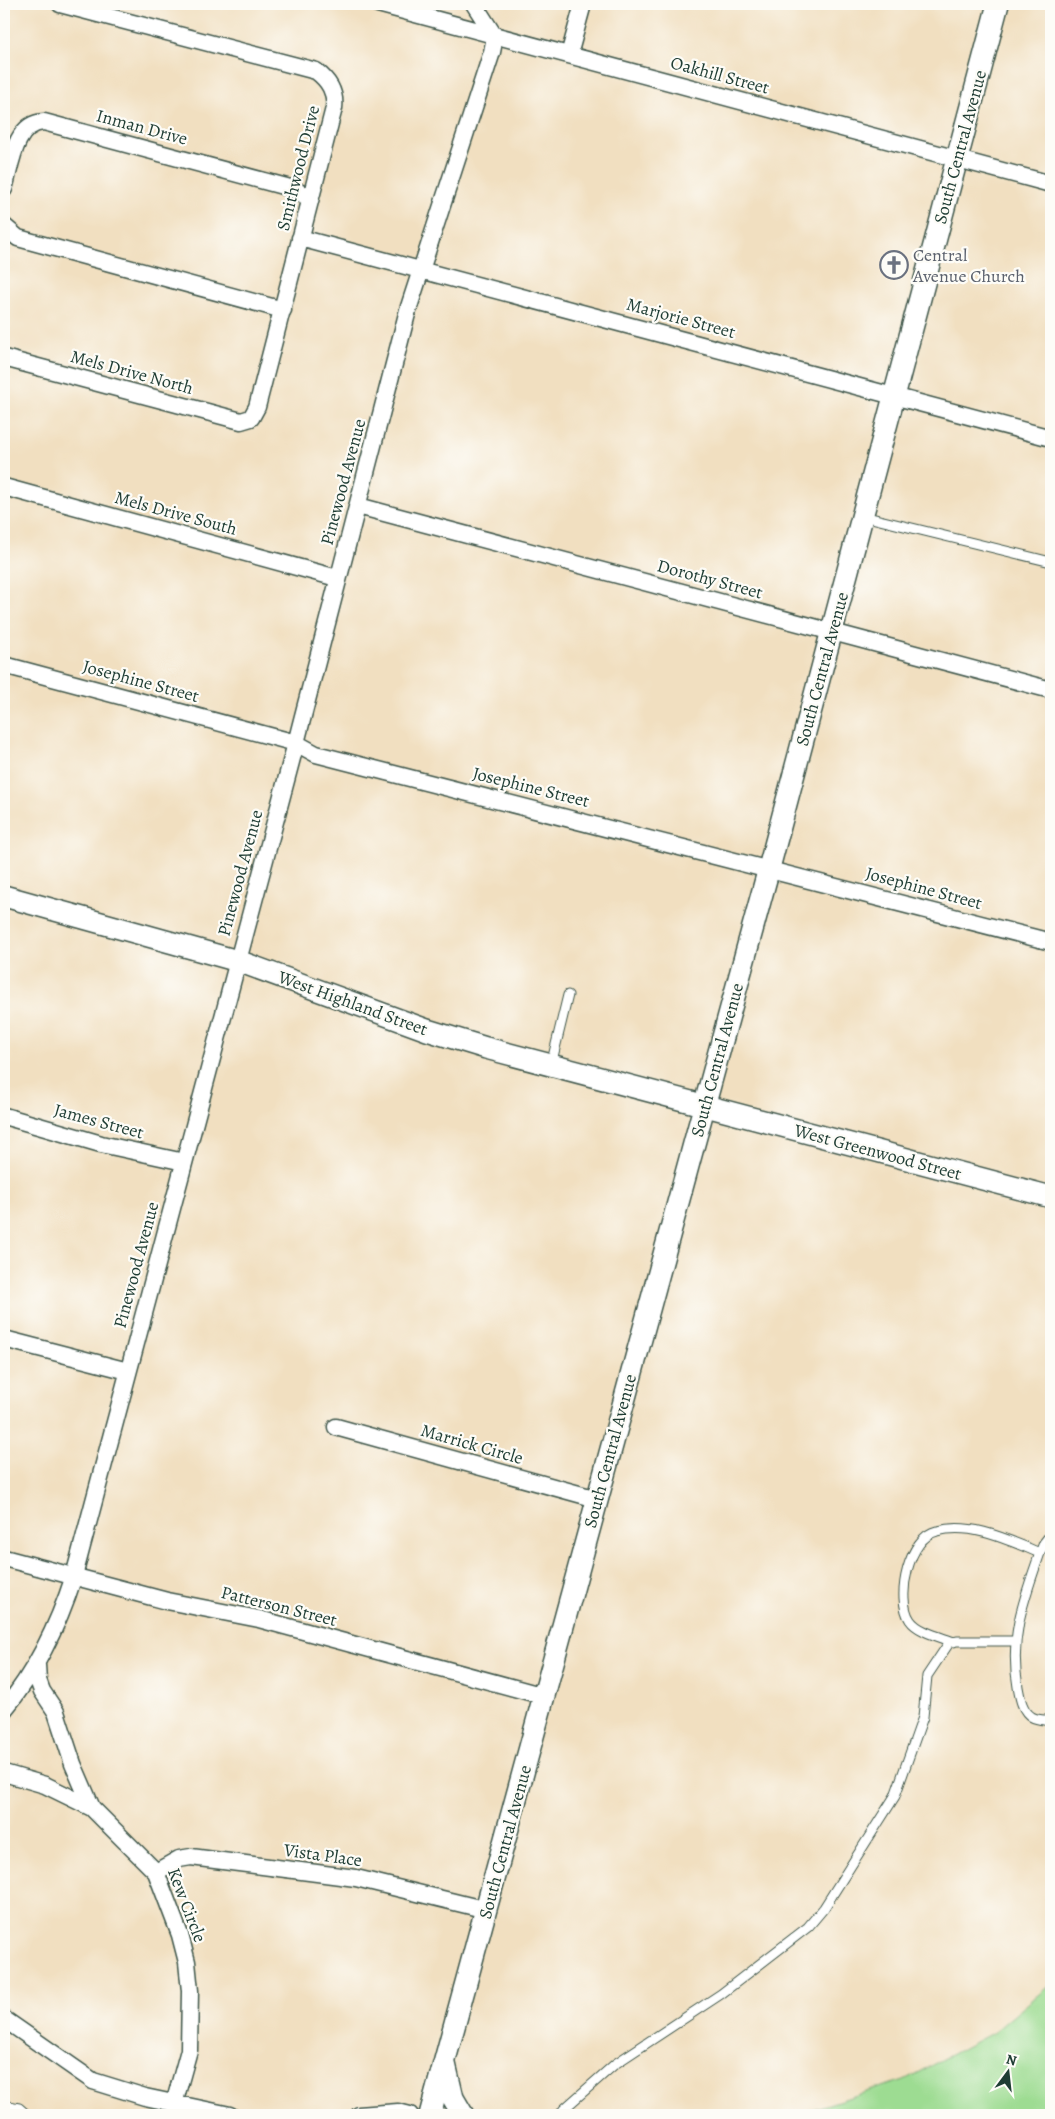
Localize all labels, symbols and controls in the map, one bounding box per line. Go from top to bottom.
street label: Oakhill Street [668,50,772,100]
street label: South Central Avenue [928,67,992,227]
street label: Inman Drive [94,103,190,151]
street label: Smithwood Drive [271,103,325,233]
place label: Central Avenue Church [912,243,1025,288]
church icon: Central Avenue Church [879,250,909,280]
street label: Marjorie Street [624,292,738,344]
street label: Mels Drive North [68,344,196,400]
street label: Pinewood Avenue [315,416,371,548]
street label: Mels Drive South [112,485,240,541]
street label: Dorothy Street [655,553,765,605]
street label: South Central Avenue [790,589,854,749]
street label: Josephine Street [80,654,202,708]
street label: Josephine Street [470,761,592,813]
street label: Pinewood Avenue [212,807,268,939]
street label: Josephine Street [863,861,985,915]
street label: West Highland Street [274,964,431,1041]
street label: South Central Avenue [685,980,749,1140]
street label: James Street [52,1098,147,1144]
street label: West Greenwood Street [791,1118,964,1186]
street label: Pinewood Avenue [108,1199,164,1331]
street label: South Central Avenue [578,1371,642,1531]
street label: Marrick Circle [418,1418,526,1470]
street label: Patterson Street [219,1580,340,1632]
street label: South Central Avenue [473,1762,537,1922]
street label: Vista Place [281,1838,364,1872]
street label: Kew Circle [162,1864,212,1946]
north arrow [982,2046,1032,2096]
text: N [1004,2049,1019,2070]

